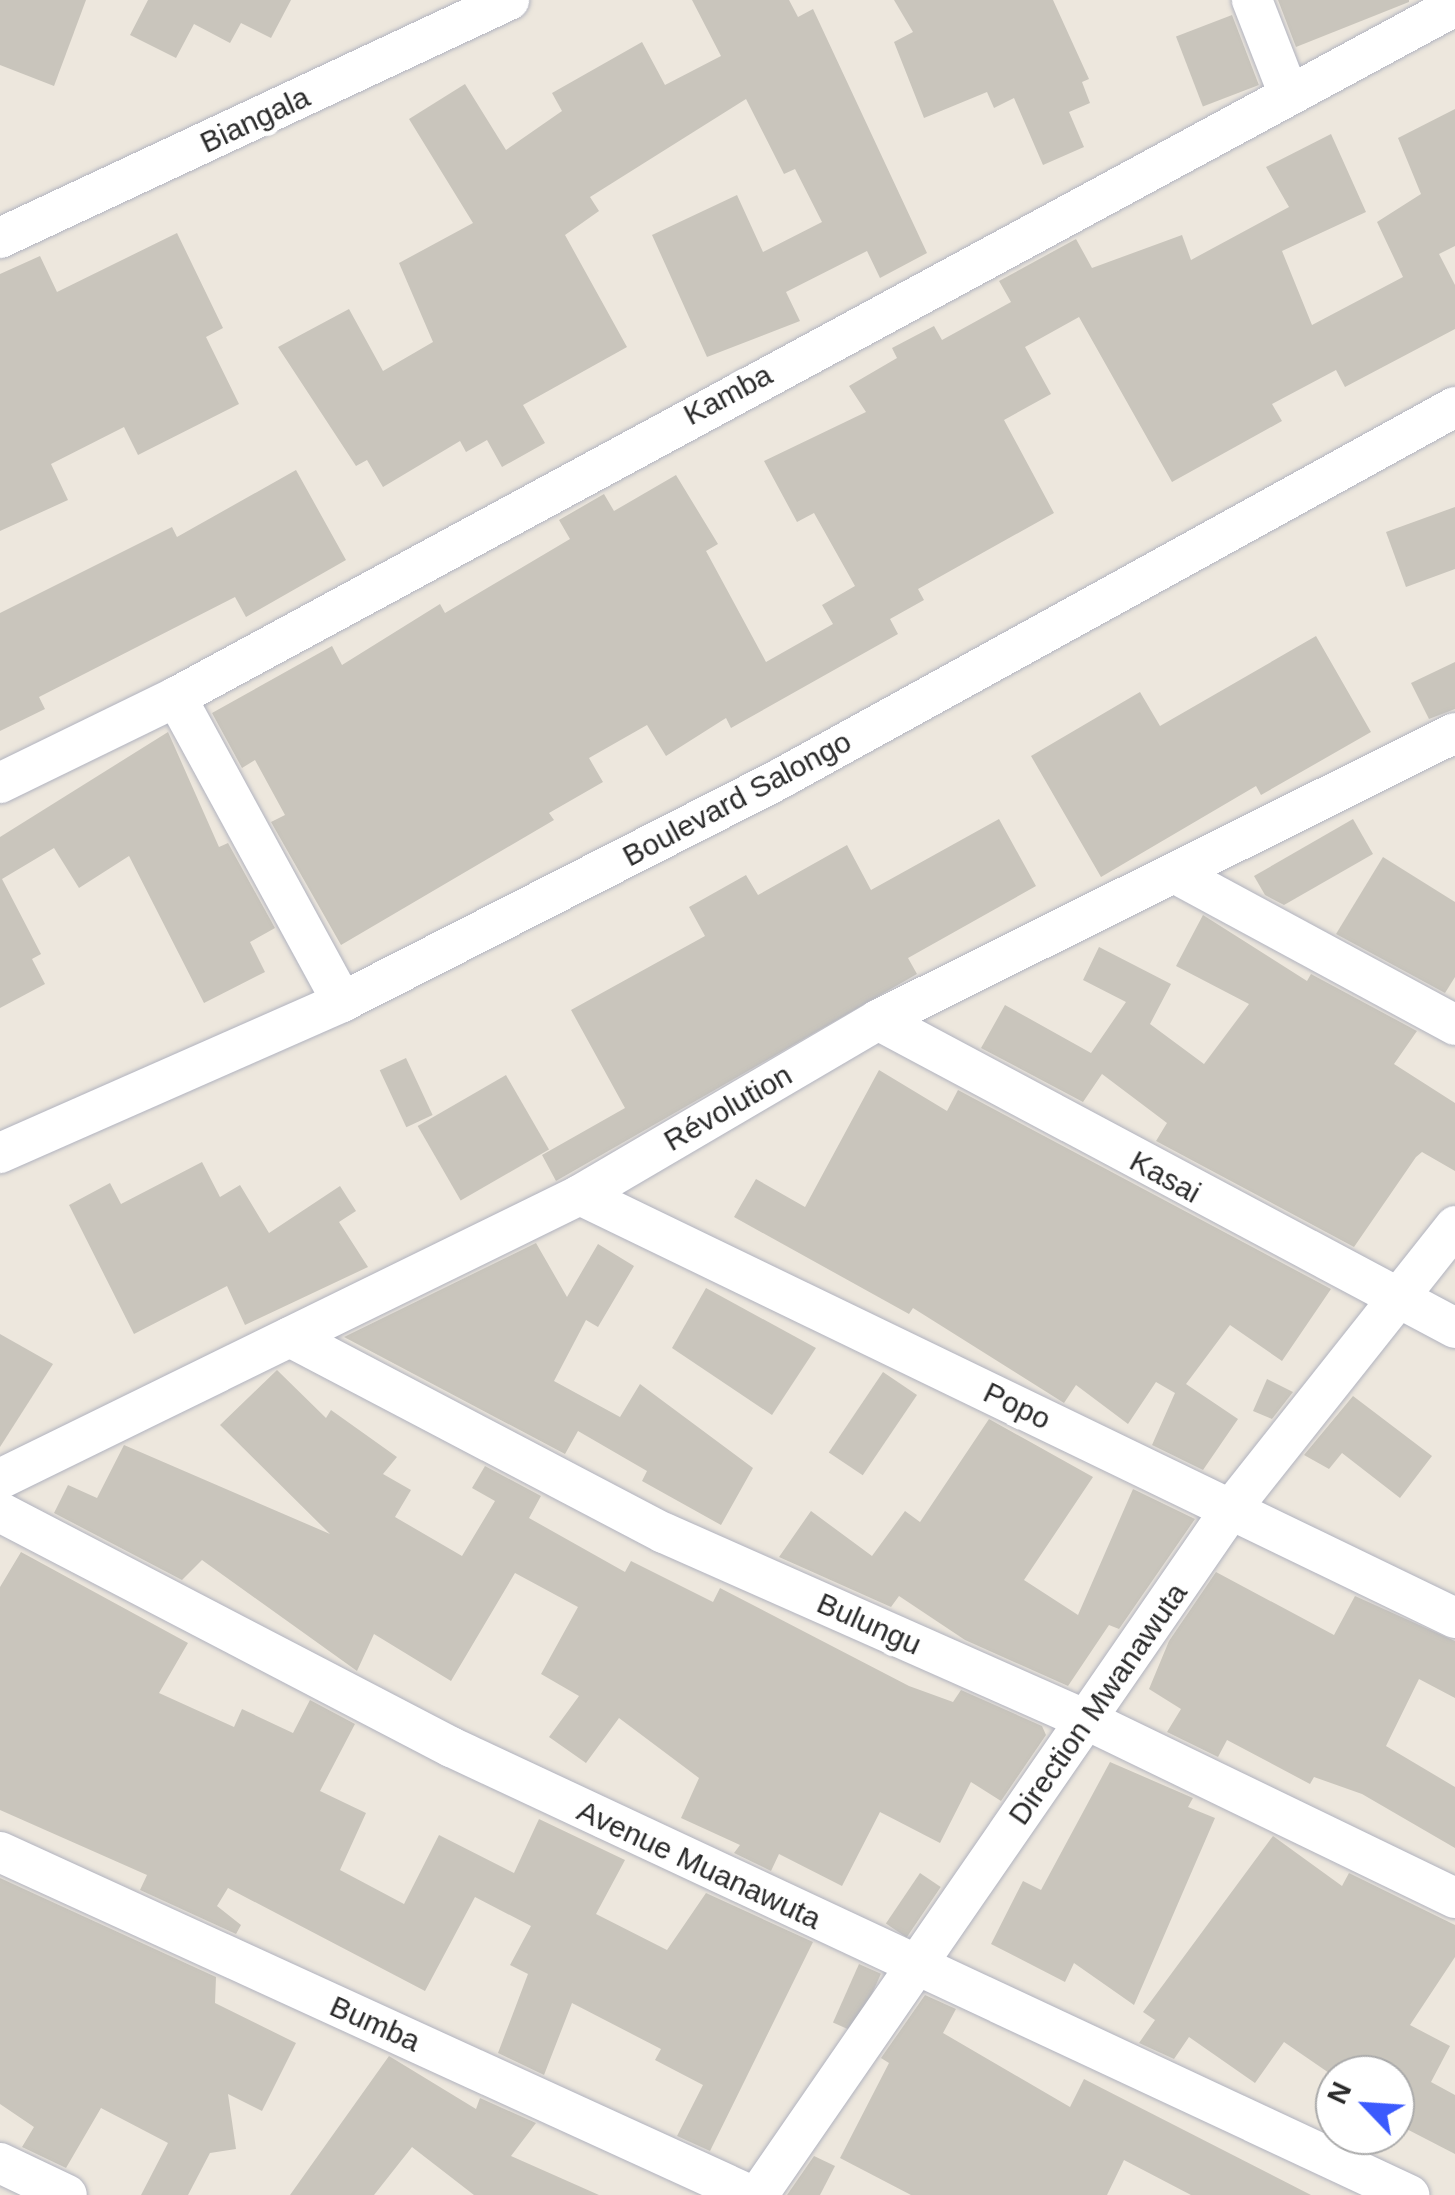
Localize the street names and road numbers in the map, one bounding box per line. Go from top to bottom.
street label: Biangala [194,79,316,161]
street label: Kamba [678,357,778,433]
street label: Boulevard Salongo [617,724,857,874]
street label: Révolution [658,1057,798,1159]
street label: Kasai [1123,1143,1207,1211]
street label: Popo [978,1374,1056,1438]
street label: Direction Mwanawuta [1001,1576,1195,1832]
street label: Bulungu [811,1585,927,1663]
street label: Avenue Muanawuta [571,1793,827,1937]
street label: Bumba [324,1988,426,2060]

